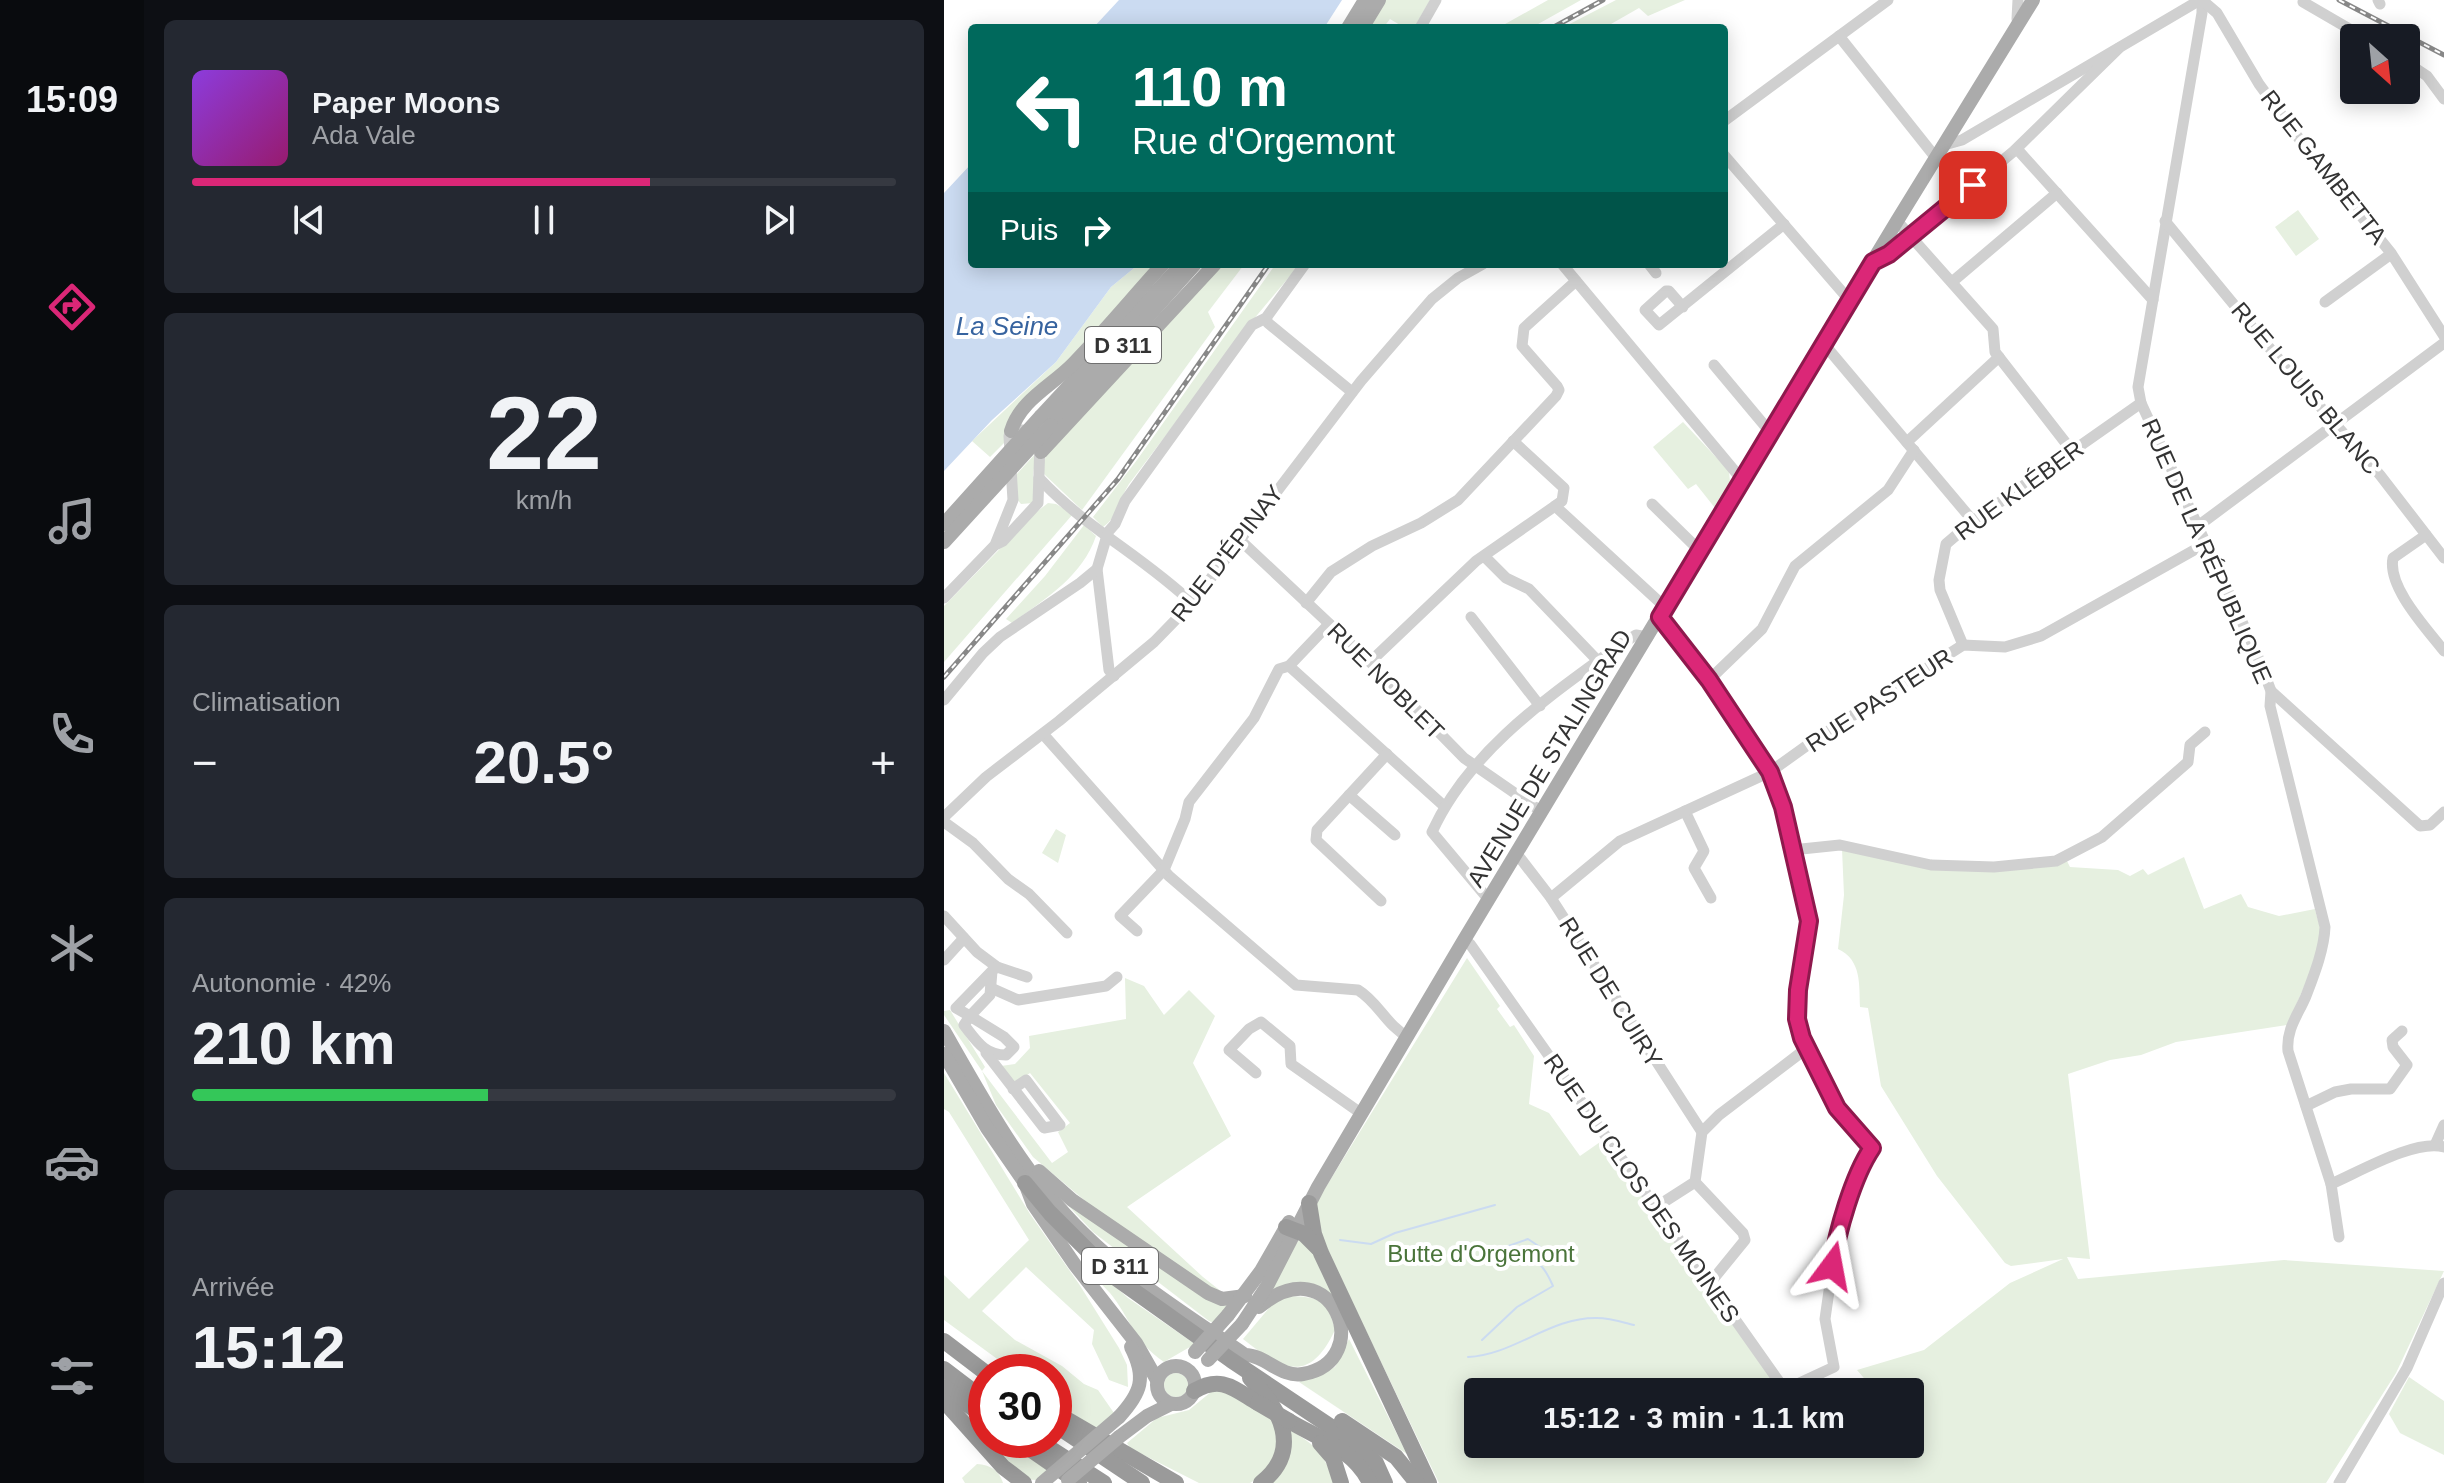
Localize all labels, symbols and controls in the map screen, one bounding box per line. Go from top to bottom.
north arrow [2340,24,2420,104]
map controls [2340,24,2420,104]
text: 110 m [1132,55,1288,118]
icon: left [1000,56,1104,160]
text: 15:09 [26,79,118,120]
street label: RUE GAMBETTA [2256,85,2392,249]
text: Paper Moons [312,86,500,119]
text: Ada Vale [312,120,416,150]
text: Rue d'Orgemont [1132,121,1395,162]
pin [1939,151,2007,219]
icon: arrive [1951,163,1995,207]
icon: previous [287,198,331,242]
icon: pause [522,198,566,242]
icon: next [757,198,801,242]
icon: right [1074,208,1118,252]
text: Puis [1000,213,1058,246]
icon: directions [44,279,100,335]
street label: RUE LOUIS BLANC [2226,297,2386,479]
water label: La Seine [956,311,1058,341]
road number: D 311 [1085,327,1161,363]
text: 22 [486,375,602,491]
street label: RUE DE LA RÉPUBLIQUE [2136,415,2278,687]
street label: RUE KLÉBER [1950,434,2088,546]
street label: RUE D'ÉPINAY [1165,479,1289,627]
text: km/h [516,485,572,515]
icon: music [44,493,100,549]
street label: RUE NOBLET [1322,617,1450,745]
street label: AVENUE DE STALINGRAD [1461,625,1637,891]
street label: RUE PASTEUR [1801,643,1957,757]
text: Climatisation [192,687,341,717]
icon: phone [44,706,100,762]
text: 20.5° [474,729,614,796]
text: − [192,738,218,787]
text: + [870,738,896,787]
street label: RUE DE CUIRY [1554,912,1668,1072]
icon: climate [44,920,100,976]
text: Autonomie · 42% [192,968,391,998]
text: 210 km [192,1010,396,1077]
street label: RUE DU CLOS DES MOINES [1539,1049,1745,1327]
icon: car [44,1134,100,1190]
position arrow [1790,1224,1874,1308]
park label: Butte d'Orgemont [1387,1240,1575,1267]
road number: D 311 [1082,1248,1158,1284]
text: Arrivée [192,1272,274,1302]
text: 15:12 [192,1314,345,1381]
icon: filters [44,1348,100,1404]
speed limit sign: 30 [968,1354,1072,1458]
text: 15:12 · 3 min · 1.1 km [1543,1401,1845,1434]

